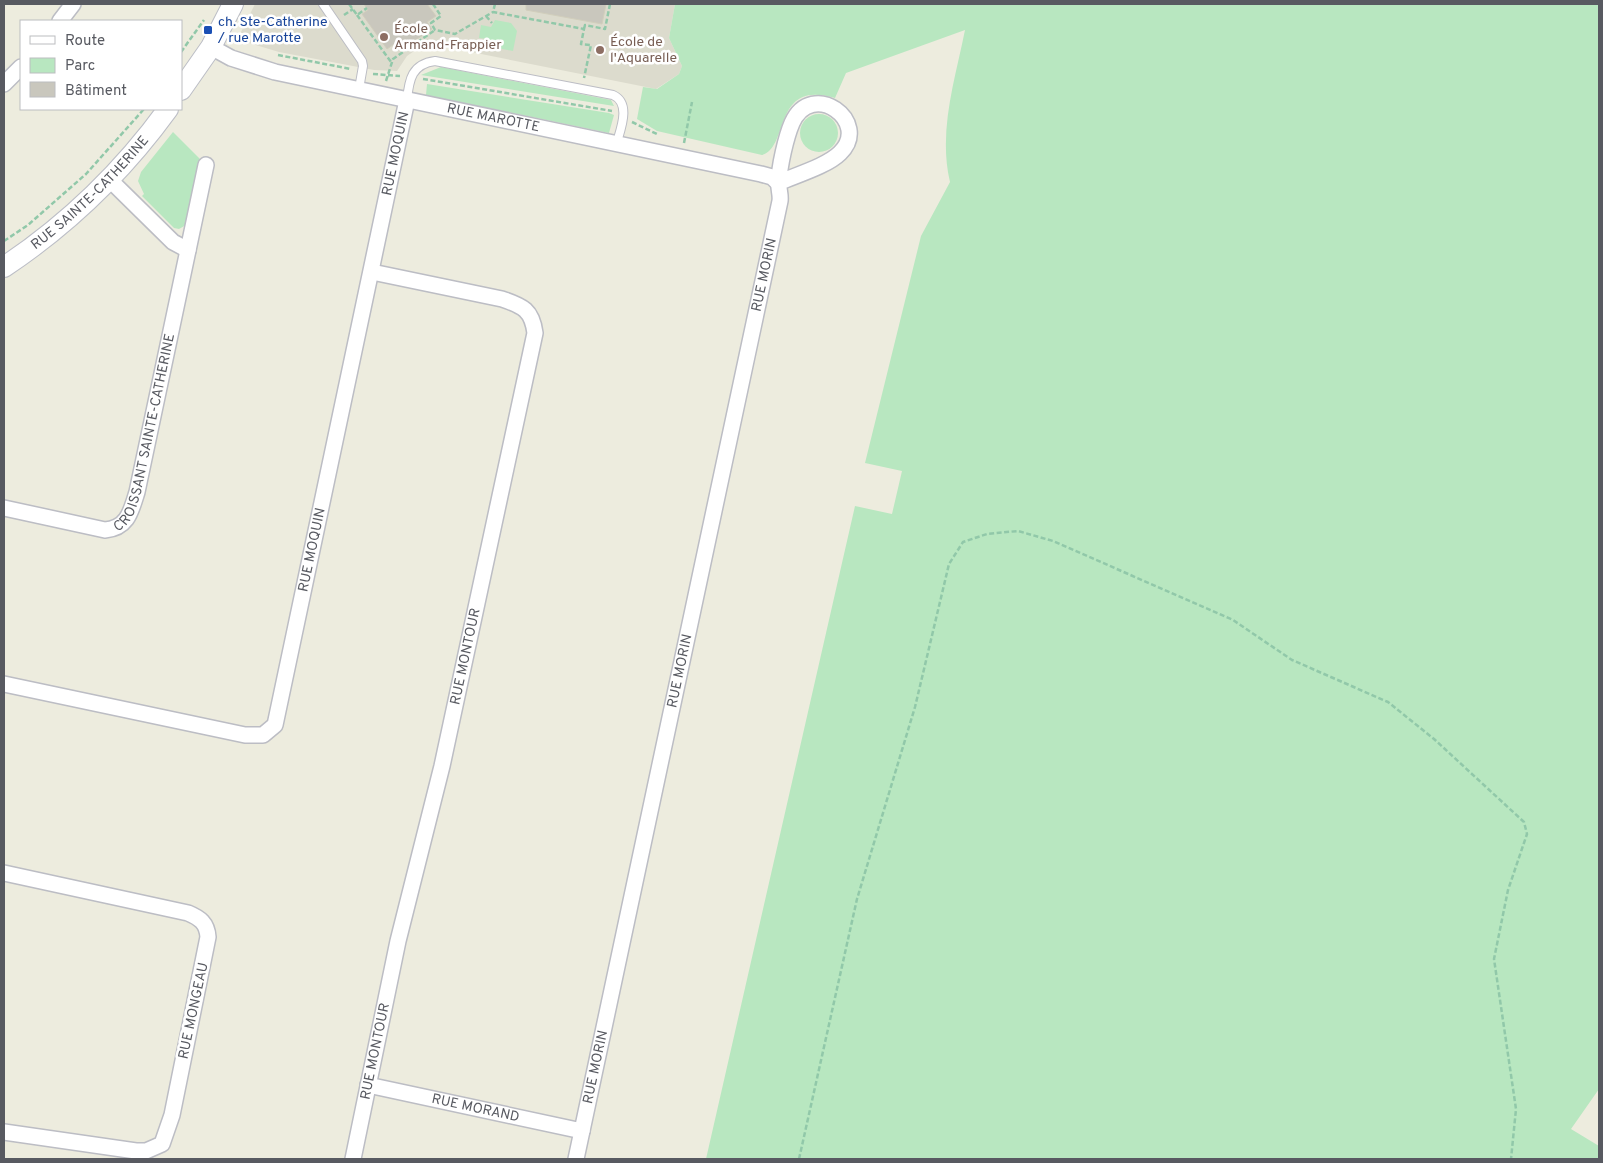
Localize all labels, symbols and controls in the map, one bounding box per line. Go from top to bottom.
place label: ch. Ste-Catherine / rue Marotte [217,14,328,47]
legend [20,20,182,110]
place label: École Armand-Frappier [394,20,502,54]
marker: ch. Ste-Catherine / rue Marotte [202,24,214,36]
marker: École Armand-Frappier [378,31,390,43]
text: Route [65,32,105,51]
place label: École de l'Aquarelle [610,33,677,67]
marker: École de l'Aquarelle [594,44,606,56]
text: Parc [65,57,95,76]
text: Bâtiment [65,82,127,101]
street label: RUE MAROTTE [445,100,541,136]
street label: RUE MOQUIN [379,110,413,197]
street label: RUE SAINTE-CATHERINE [28,132,153,253]
street label: RUE MORIN [748,236,780,313]
street label: CROISSANT SAINTE-CATHERINE [110,332,179,536]
street label: RUE MOQUIN [295,506,329,593]
street label: RUE MONTOUR [447,607,484,706]
street label: RUE MORIN [664,632,696,709]
street label: RUE MONGEAU [175,961,213,1061]
street label: RUE MONTOUR [357,1001,394,1101]
street label: RUE MORIN [579,1029,612,1106]
street label: RUE MORAND [430,1090,521,1126]

